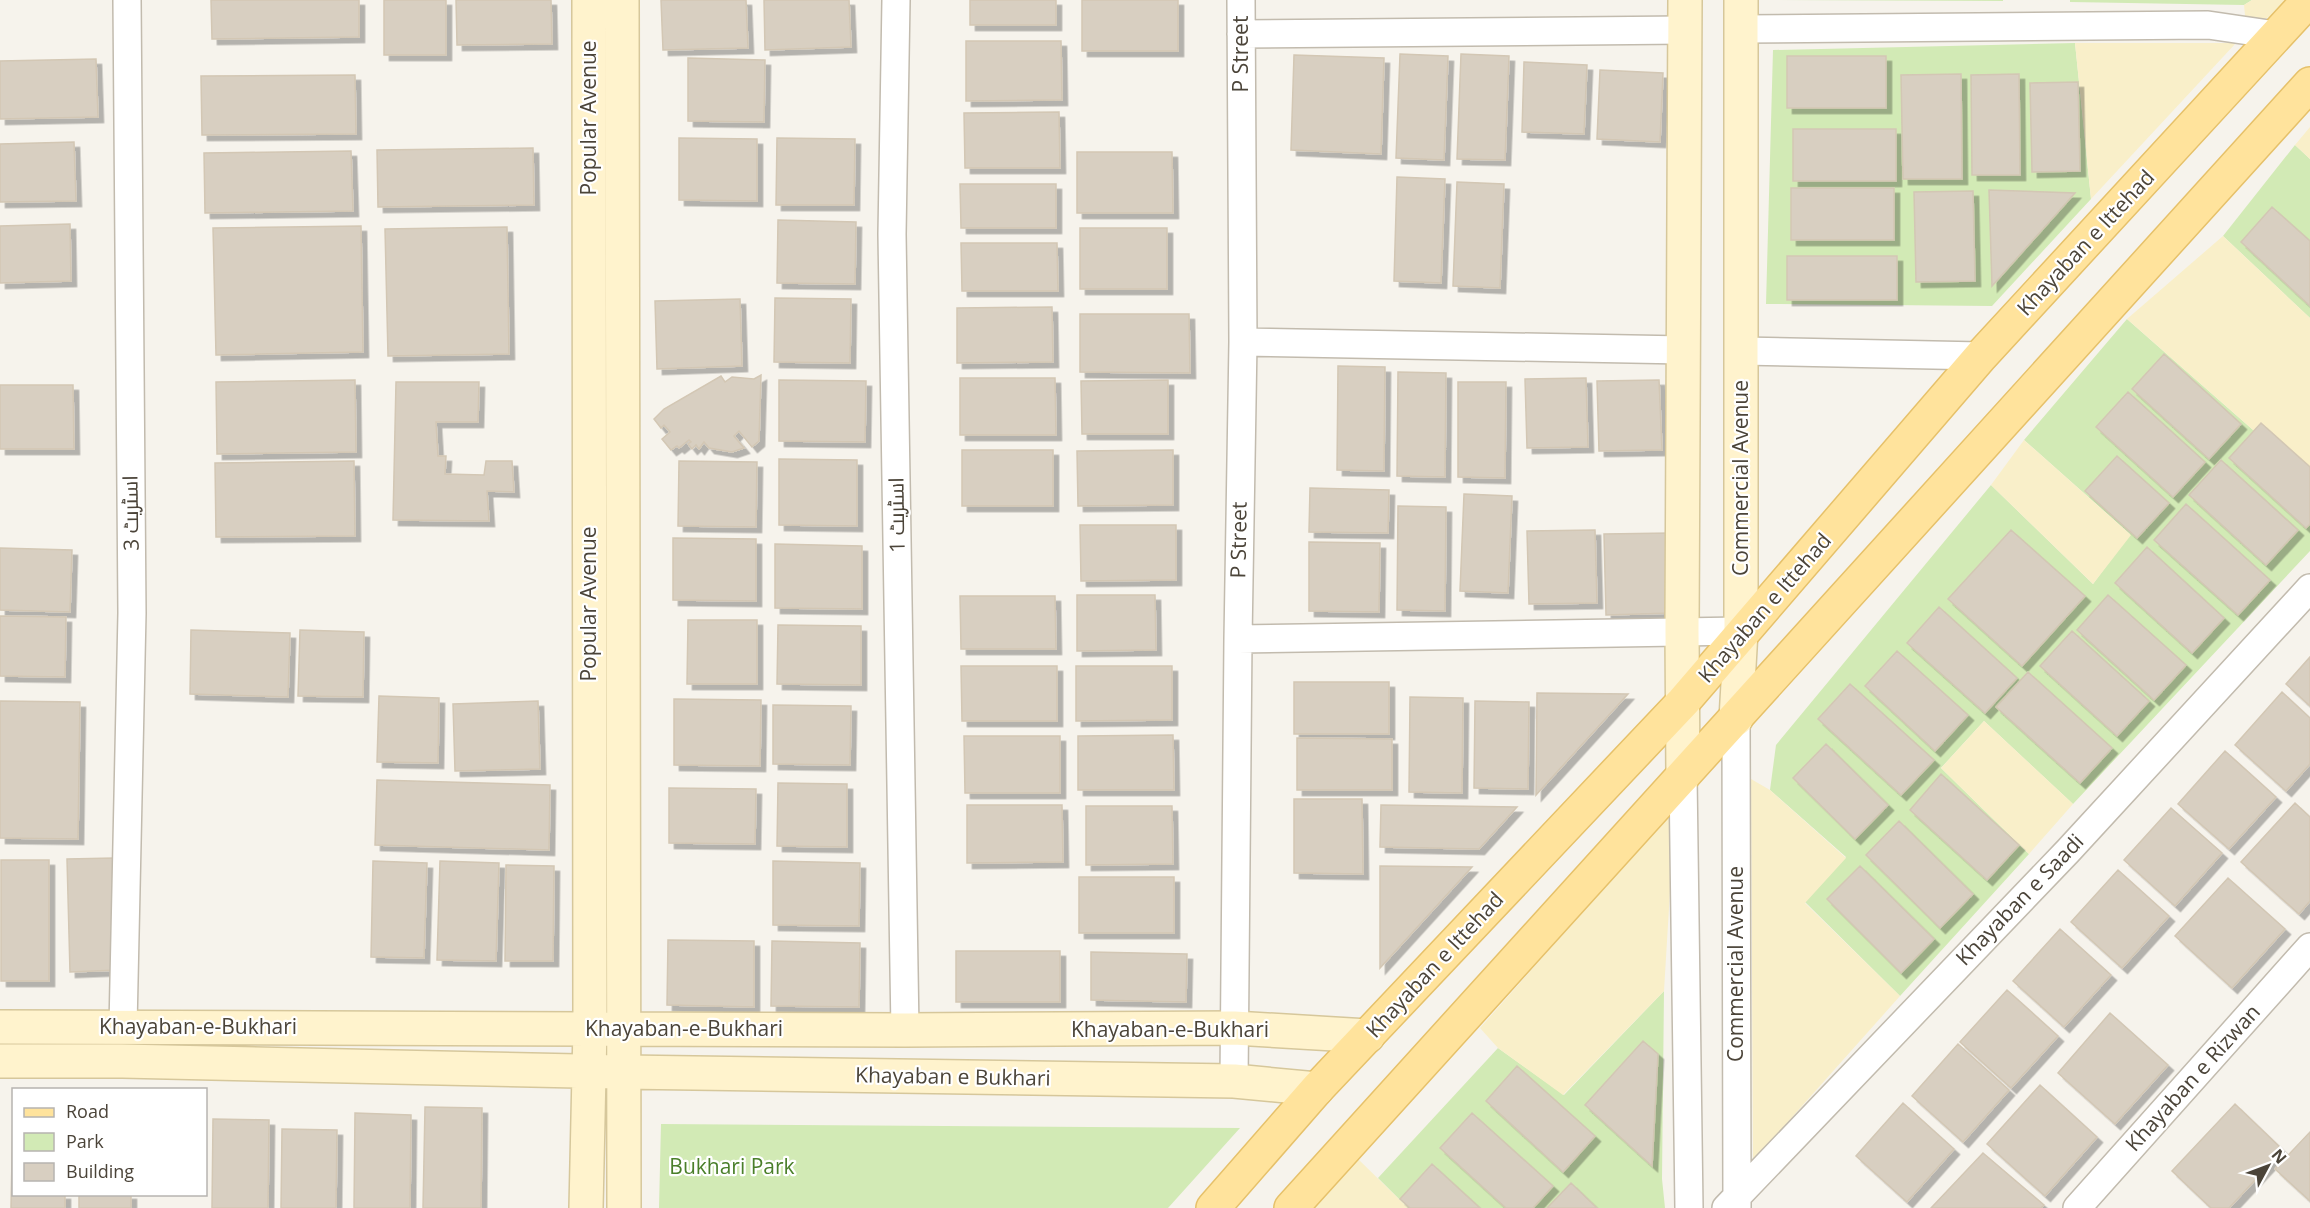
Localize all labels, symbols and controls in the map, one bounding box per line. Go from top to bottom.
street label: P Street [1226,16,1254,92]
street label: Popular Avenue [574,40,602,196]
street label: Khayaban e Ittehad [2010,163,2160,321]
street label: Commercial Avenue [1726,380,1754,576]
street label: اسٹریٹ 3 [115,475,145,551]
street label: اسٹریٹ 1 [881,477,911,553]
street label: P Street [1223,501,1253,579]
street label: Popular Avenue [574,526,602,682]
street label: Khayaban e Ittehad [1691,527,1837,688]
street label: Khayaban e Saadi [1949,827,2089,971]
street label: Commercial Avenue [1721,866,1749,1062]
street label: Khayaban e Ittehad [1359,885,1509,1043]
street label: Khayaban e Rizwan [2119,998,2266,1157]
street label: Khayaban-e-Bukhari [99,1012,297,1040]
street label: Khayaban-e-Bukhari [585,1014,783,1042]
street label: Khayaban-e-Bukhari [1071,1015,1269,1043]
street label: Khayaban e Bukhari [855,1060,1051,1092]
legend [12,1088,207,1196]
text: Road [66,1099,109,1123]
text: Park [66,1129,104,1153]
north arrow [2238,1136,2298,1196]
text: N [2267,1144,2292,1168]
park label: Bukhari Park [669,1152,795,1180]
text: Building [66,1159,134,1183]

